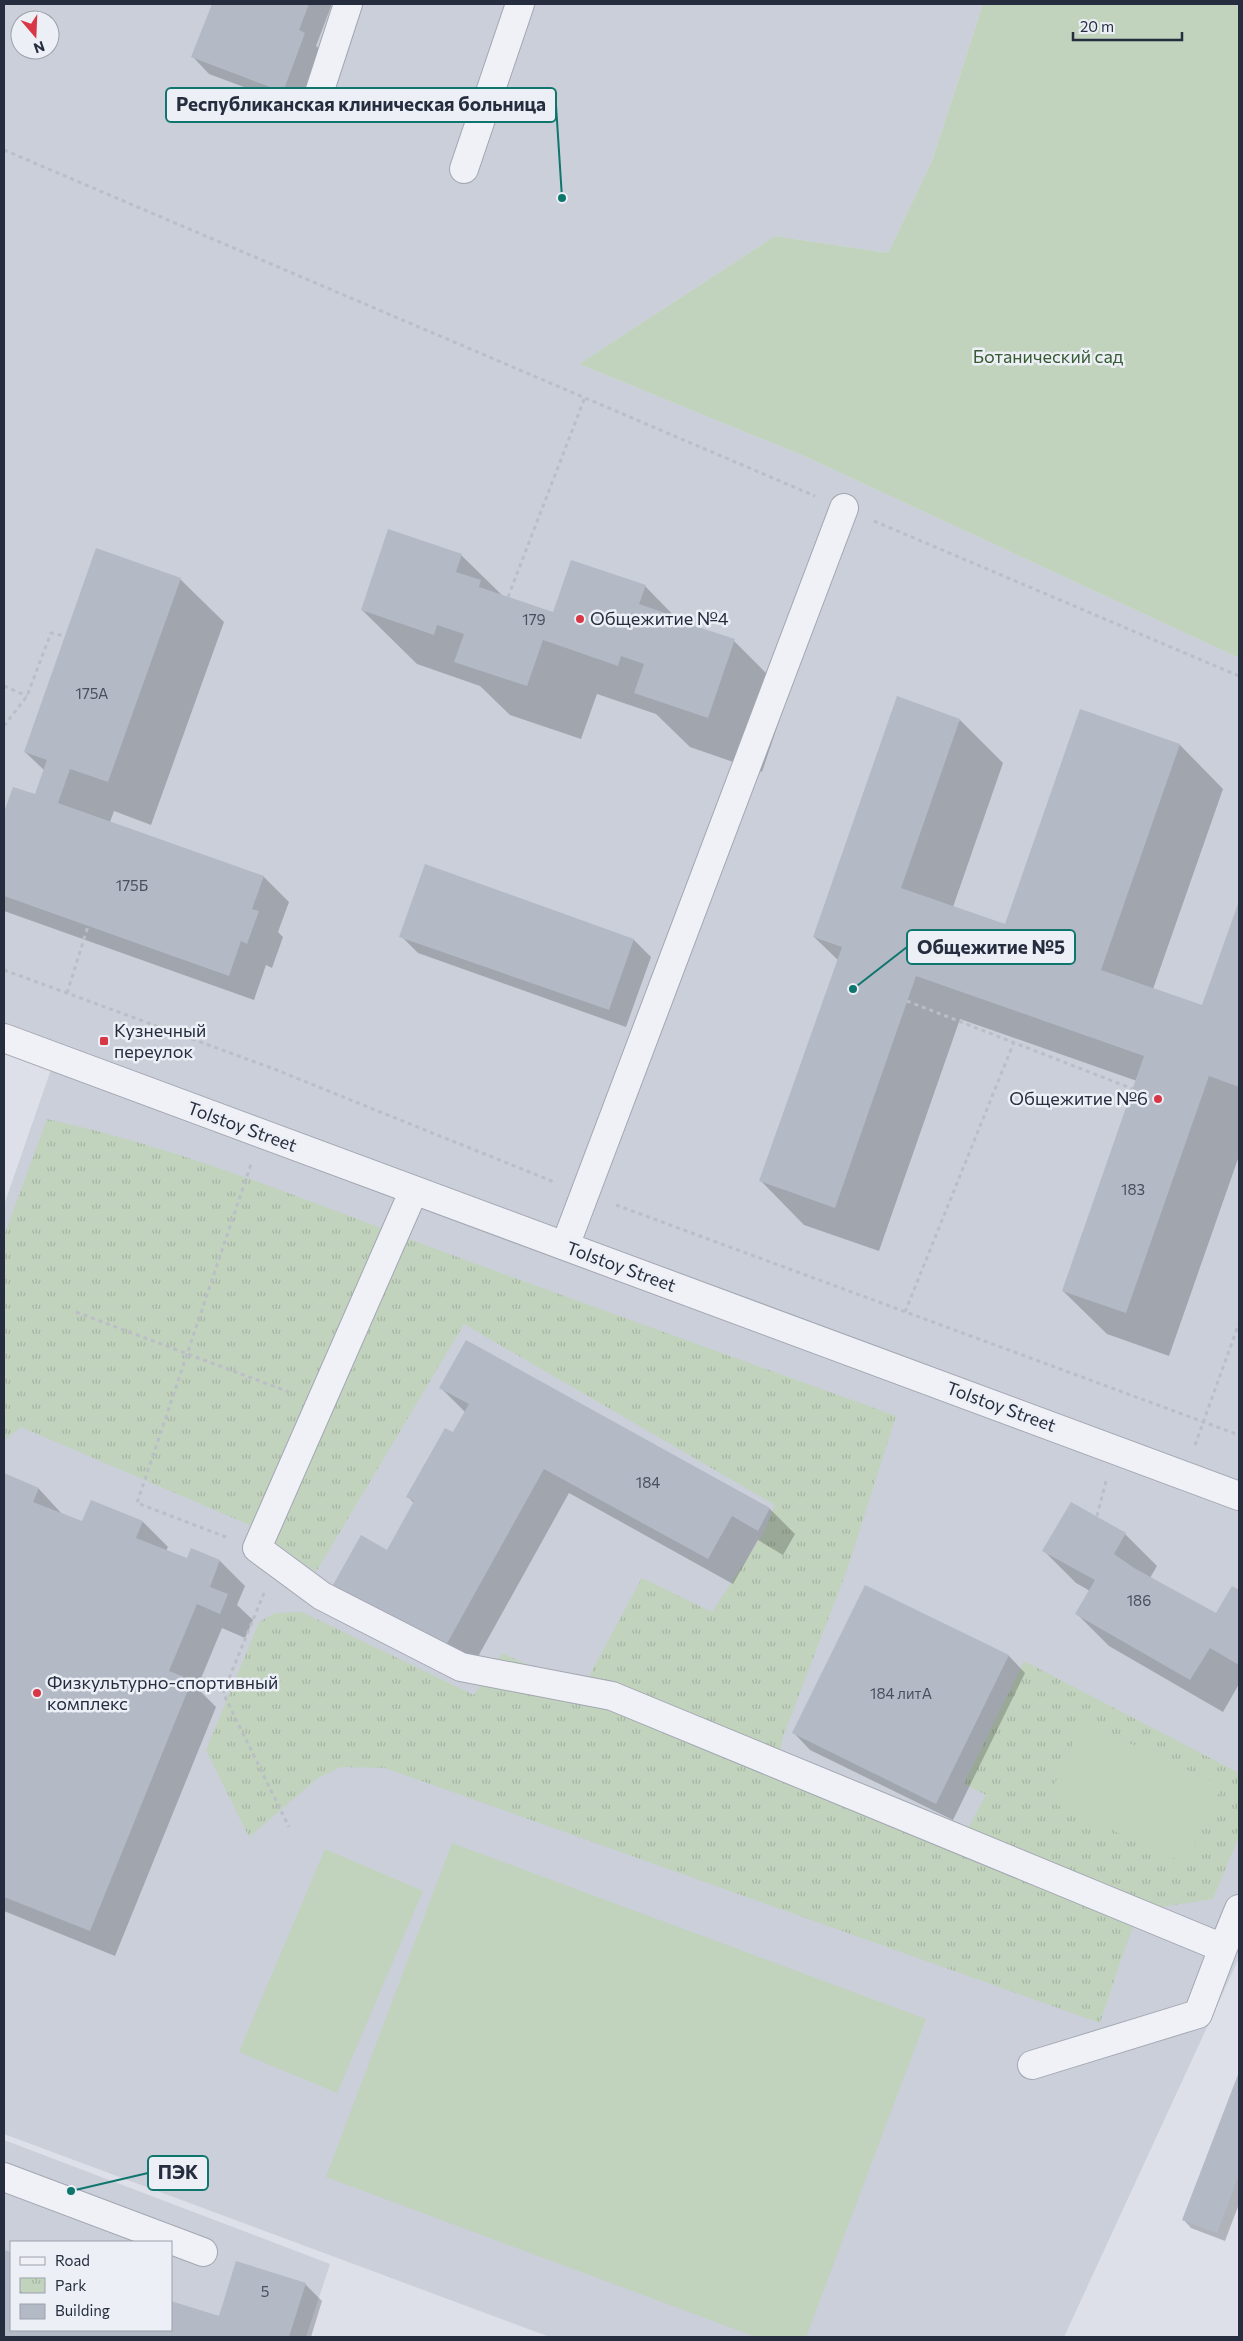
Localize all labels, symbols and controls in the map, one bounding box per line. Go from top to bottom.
north arrow [10,10,60,60]
scale bar [1073,10,1182,42]
text: 20 m [1080,17,1114,35]
text: N [32,38,47,58]
callout: Республиканская клиническая больница [166,88,556,122]
text: Республиканская клиническая больница [176,92,546,115]
park label: Ботанический сад [973,345,1124,367]
place label: Общежитие №4 [590,607,729,629]
house number: 179 [522,610,546,628]
marker: Общежитие №4 [574,613,586,625]
house number: 175А [76,684,108,702]
house number: 175Б [116,876,148,894]
callout: Общежитие №5 [907,930,1075,964]
text: Общежитие №5 [917,935,1065,958]
place label: Кузнечный переулок [114,1019,206,1062]
marker: Кузнечный переулок [98,1035,110,1047]
place label: Общежитие №6 [1009,1087,1148,1109]
marker: Общежитие №6 [1152,1093,1164,1105]
street label: Tolstoy Street [185,1096,300,1156]
house number: 183 [1121,1180,1145,1198]
street label: Tolstoy Street [564,1236,679,1296]
street label: Tolstoy Street [944,1376,1059,1436]
house number: 184 [636,1473,660,1491]
house number: 186 [1127,1591,1151,1609]
place label: Физкультурно-спортивный комплекс [47,1671,278,1714]
house number: 184 литА [870,1684,932,1702]
marker: Физкультурно-спортивный комплекс [31,1687,43,1699]
callout: ПЭК [148,2156,208,2190]
text: ПЭК [158,2160,198,2183]
legend [10,2241,172,2331]
text: Road [55,2251,90,2269]
text: Park [55,2276,86,2294]
house number: 5 [261,2282,269,2300]
text: Building [55,2301,110,2319]

